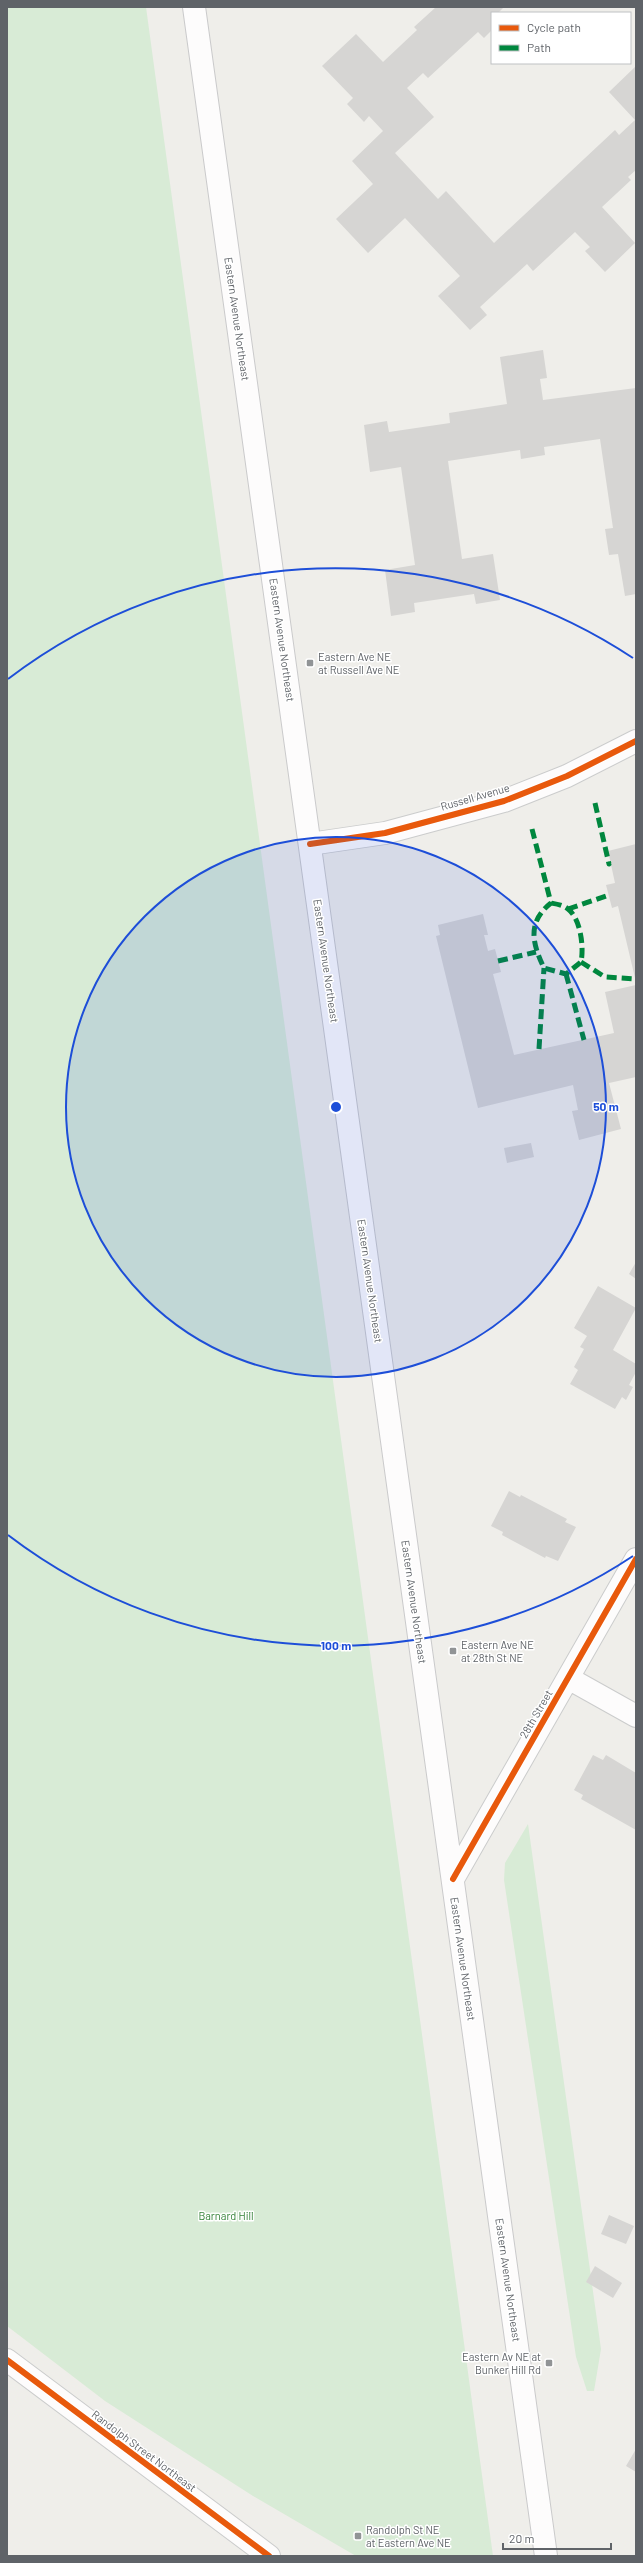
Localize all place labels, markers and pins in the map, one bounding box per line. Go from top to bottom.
place label: Eastern Ave NE at Russell Ave NE [318,650,400,676]
marker: Eastern Ave NE at Russell Ave NE [305,658,315,668]
centre of rings [329,1100,343,1114]
place label: Eastern Ave NE at 28th St NE [461,1638,534,1664]
marker: Eastern Ave NE at 28th St NE [448,1646,458,1656]
place label: Eastern Av NE at Bunker Hill Rd [462,2350,541,2376]
marker: Eastern Av NE at Bunker Hill Rd [544,2358,554,2368]
place label: Randolph St NE at Eastern Ave NE [366,2523,451,2549]
marker: Randolph St NE at Eastern Ave NE [353,2531,363,2541]

